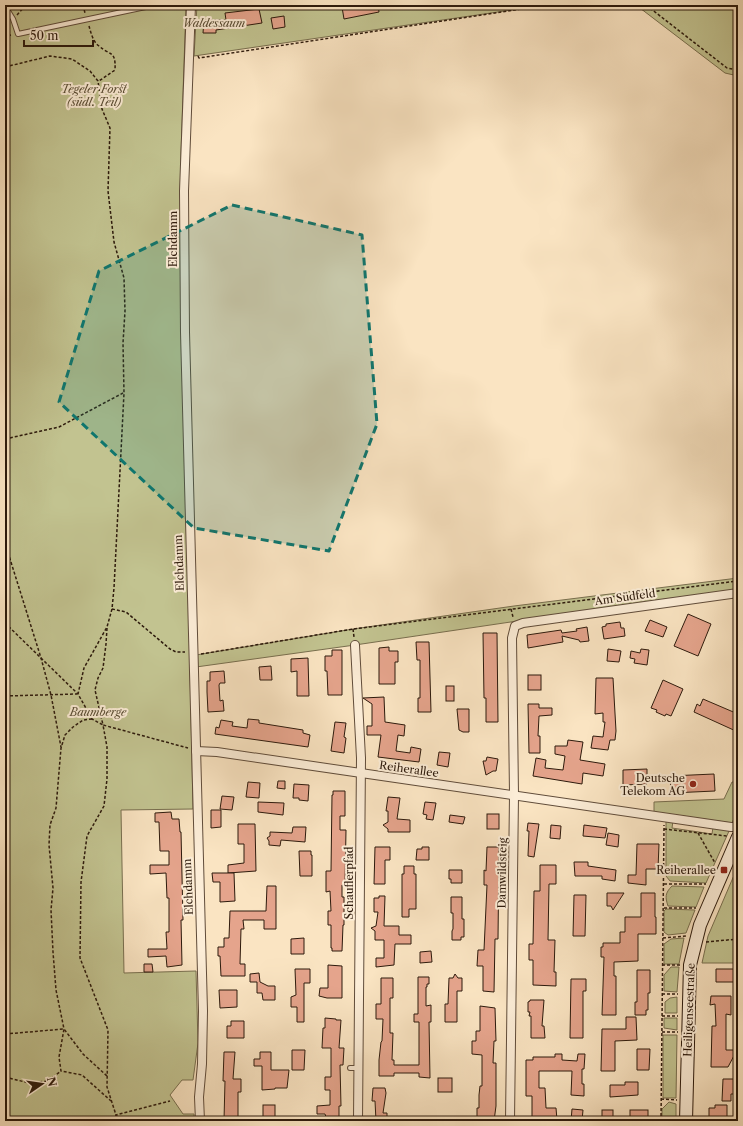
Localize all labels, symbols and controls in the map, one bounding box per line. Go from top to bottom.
park label: Waldessaum [183,16,245,30]
scale bar [24,22,93,48]
text: 50 m [30,28,59,43]
park label: Tegeler Forst (südl. Teil) [61,82,127,109]
street label: Elchdamm [166,210,180,267]
street label: Elchdamm [171,534,187,591]
street label: Am Südfeld [593,586,657,608]
park label: Baumberge [69,705,127,719]
street label: Reiherallee [378,758,440,780]
place label: Deutsche Telekom AG [620,771,685,798]
marker: Deutsche Telekom AG [688,779,698,789]
street label: Damwildsteig [494,837,510,909]
street label: Schauflerpfad [342,846,356,919]
street label: Elchdamm [180,858,196,915]
place label: Reiherallee [656,863,716,877]
marker: Reiherallee [719,865,729,875]
street label: Heiligenseestraße [680,963,698,1057]
north arrow [22,1064,62,1104]
text: N [44,1076,60,1088]

